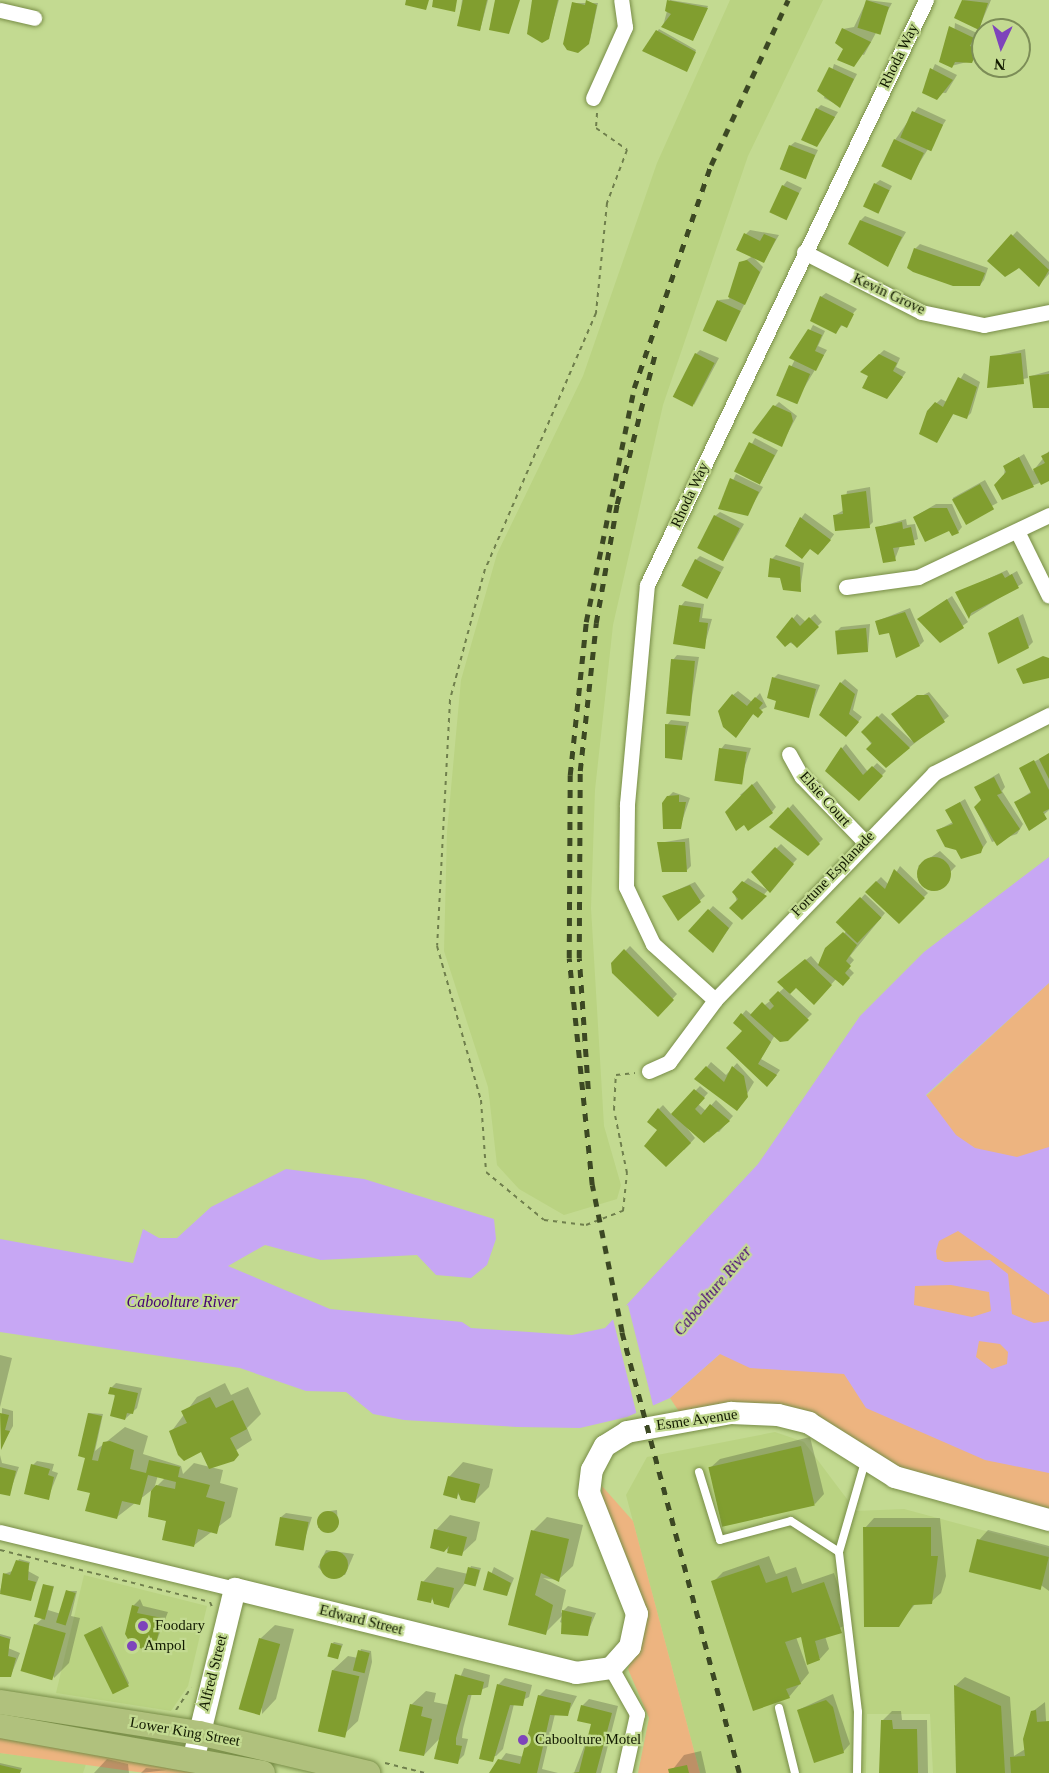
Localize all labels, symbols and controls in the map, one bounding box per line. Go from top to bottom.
north arrow [971,18,1031,78]
street label: Rhoda Way [876,21,922,91]
text: N [993,56,1006,73]
street label: Kevin Grove [850,269,928,319]
street label: Rhoda Way [667,459,713,531]
street label: Elsie Court [796,768,854,830]
street label: Fortune Esplanade [788,827,878,921]
water label: Caboolture River [670,1242,756,1340]
water label: Caboolture River [127,1292,237,1312]
street label: Esme Avenue [655,1405,739,1435]
street label: Edward Street [317,1601,405,1639]
place label: Foodary [155,1617,205,1635]
marker: Foodary [136,1619,150,1633]
street label: Alfred Street [195,1633,231,1713]
place label: Ampol [144,1637,186,1655]
marker: Ampol [125,1639,139,1653]
street label: Lower King Street [128,1713,242,1751]
place label: Caboolture Motel [535,1731,641,1749]
marker: Caboolture Motel [516,1733,530,1747]

